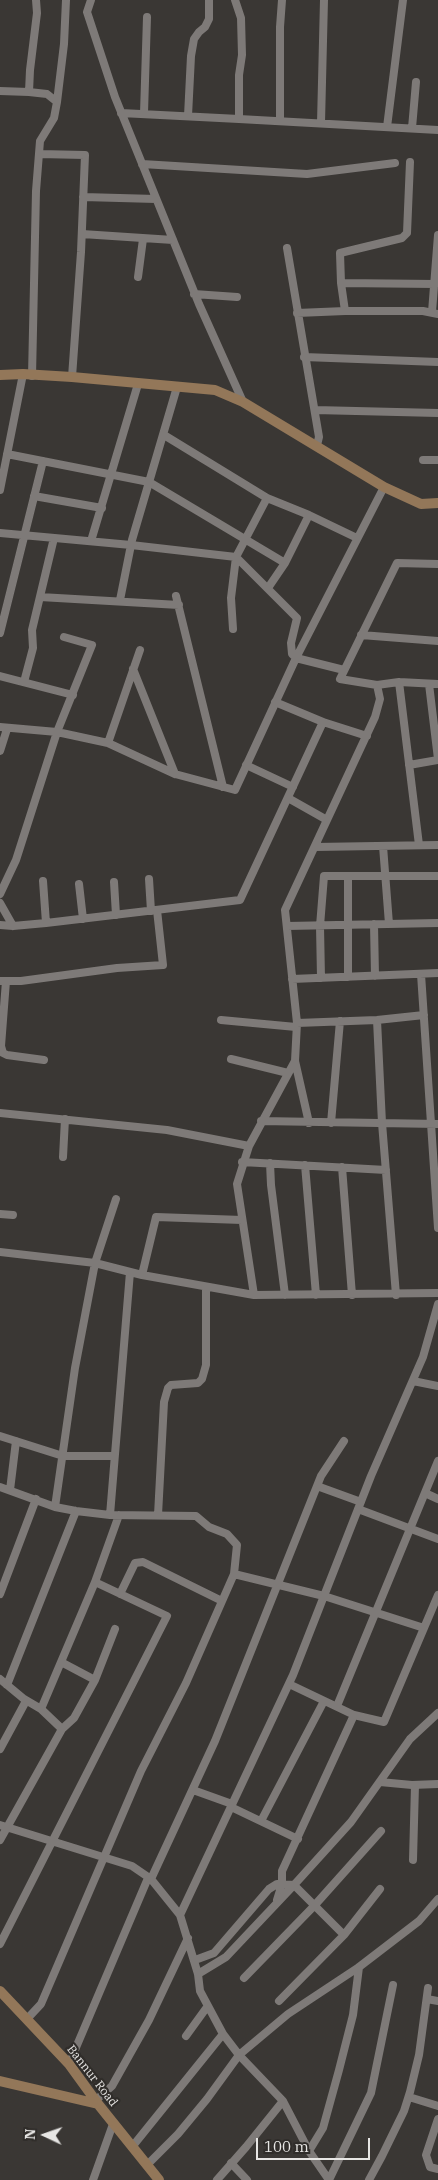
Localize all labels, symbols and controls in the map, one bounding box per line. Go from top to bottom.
street label: Bannur Road [64,2042,120,2110]
north arrow [20,2110,70,2160]
text: N [21,2128,39,2140]
scale bar [258,2128,372,2160]
text: 100 m [264,2137,309,2156]

